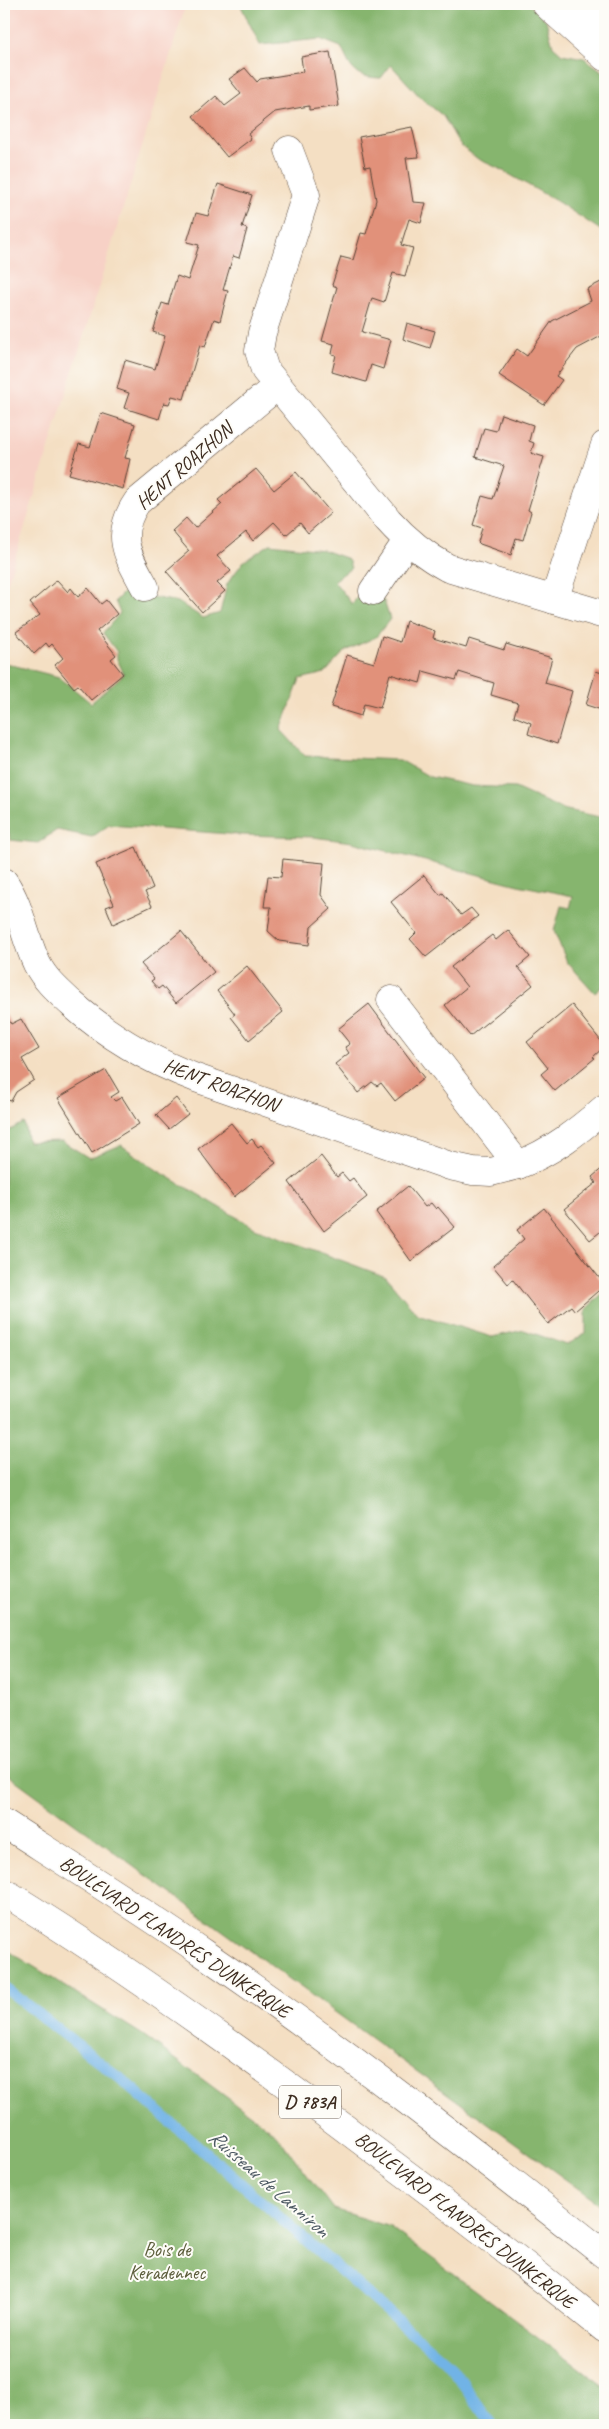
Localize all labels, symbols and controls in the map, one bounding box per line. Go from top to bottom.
street label: HENT ROAZHON [130,415,240,515]
street label: HENT ROAZHON [160,1053,285,1118]
street label: BOULEVARD FLANDRES DUNKERQUE [55,1850,297,2025]
road number: D 783A [279,2086,341,2118]
water label: Ruisseau de Lanniron [203,2124,336,2243]
street label: BOULEVARD FLANDRES DUNKERQUE [350,2126,582,2315]
park label: Bois de Keradennec [129,2237,206,2285]

